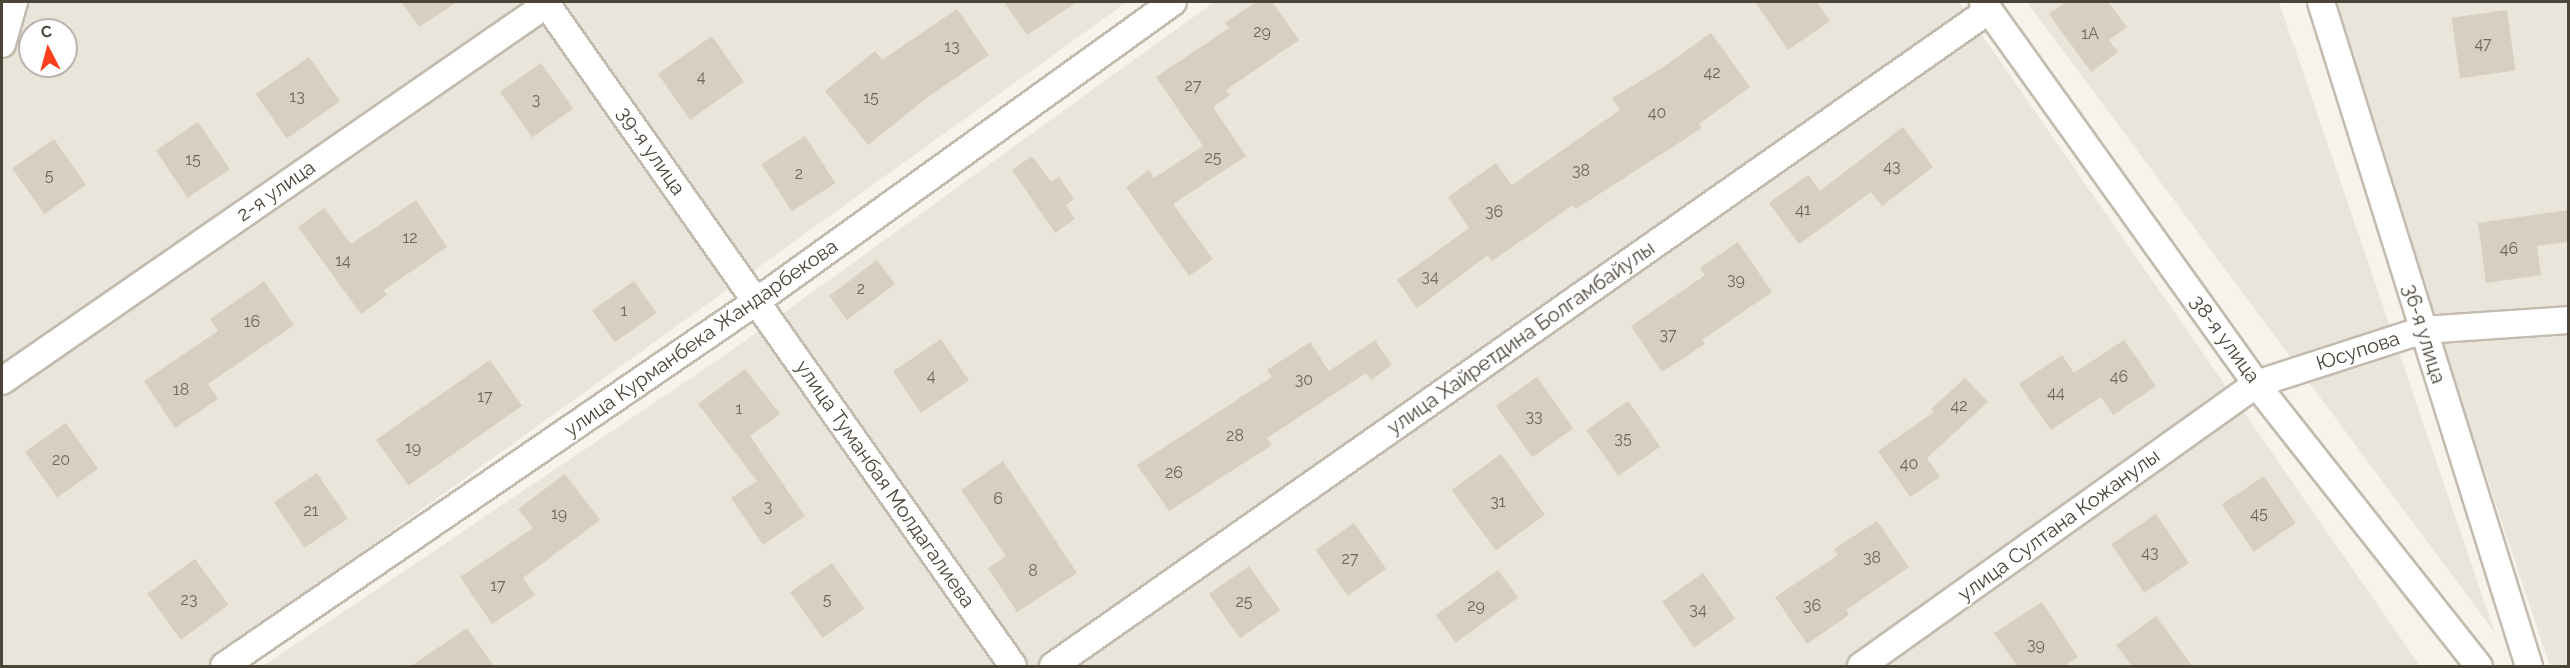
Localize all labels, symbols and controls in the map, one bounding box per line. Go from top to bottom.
north arrow [18,18,78,78]
text: С [40,22,53,42]
house number: 29 [1253,22,1271,42]
house number: 1А [2081,24,2099,44]
house number: 47 [2474,34,2492,54]
house number: 13 [944,37,960,57]
house number: 42 [1703,63,1721,83]
house number: 4 [697,67,705,87]
house number: 27 [1185,76,1201,96]
house number: 13 [289,87,305,107]
house number: 15 [863,88,879,108]
house number: 3 [532,90,540,110]
street label: 39-я улица [612,102,690,200]
house number: 40 [1648,103,1666,123]
house number: 25 [1204,148,1222,168]
house number: 15 [185,150,201,170]
street label: 2-я улица [232,155,320,227]
house number: 43 [1883,157,1901,177]
house number: 38 [1572,161,1590,181]
house number: 2 [795,164,803,184]
house number: 5 [45,166,53,186]
house number: 41 [1795,200,1811,220]
house number: 36 [1485,202,1503,222]
house number: 12 [402,228,418,248]
street label: улица Курманбека Жандарбекова [560,234,842,442]
street label: улица Хайретдина Болгамбайулы [1383,236,1659,440]
house number: 46 [2500,239,2518,259]
house number: 14 [335,251,351,271]
house number: 34 [1421,267,1439,287]
house number: 39 [1727,270,1745,290]
house number: 2 [857,279,865,299]
street label: 36-я улица [2397,281,2451,387]
street label: 38-я улица [2185,290,2265,388]
house number: 1 [621,301,627,321]
house number: 16 [244,312,260,332]
house number: 37 [1659,325,1677,345]
street label: Юсупова [2313,326,2403,376]
street label: улица Туманбая Молдагалиева [790,355,980,613]
house number: 4 [927,366,935,386]
house number: 46 [2110,367,2128,387]
house number: 30 [1295,370,1313,390]
house number: 18 [173,380,189,400]
house number: 44 [2047,383,2065,403]
house number: 17 [477,387,493,407]
house number: 42 [1950,396,1968,416]
house number: 1 [736,399,742,419]
house number: 33 [1525,407,1543,427]
house number: 28 [1226,426,1244,446]
house number: 35 [1614,429,1632,449]
house number: 19 [405,438,421,458]
street label: улица Султана Кожанулы [1953,444,2165,606]
house number: 20 [52,450,70,470]
house number: 40 [1900,454,1918,474]
house number: 26 [1165,463,1183,483]
house number: 6 [993,489,1003,509]
house number: 31 [1490,492,1506,512]
house number: 3 [764,497,772,517]
house number: 21 [303,501,319,521]
house number: 19 [551,504,567,524]
house number: 45 [2250,504,2268,524]
house number: 43 [2141,543,2159,563]
house number: 38 [1863,548,1881,568]
house number: 27 [1342,549,1358,569]
house number: 8 [1028,561,1038,581]
house number: 17 [490,576,506,596]
house number: 23 [181,590,197,610]
house number: 5 [823,590,831,610]
house number: 25 [1235,592,1253,612]
house number: 29 [1467,596,1485,616]
house number: 36 [1803,596,1821,616]
house number: 34 [1689,600,1707,620]
house number: 39 [2027,635,2045,655]

